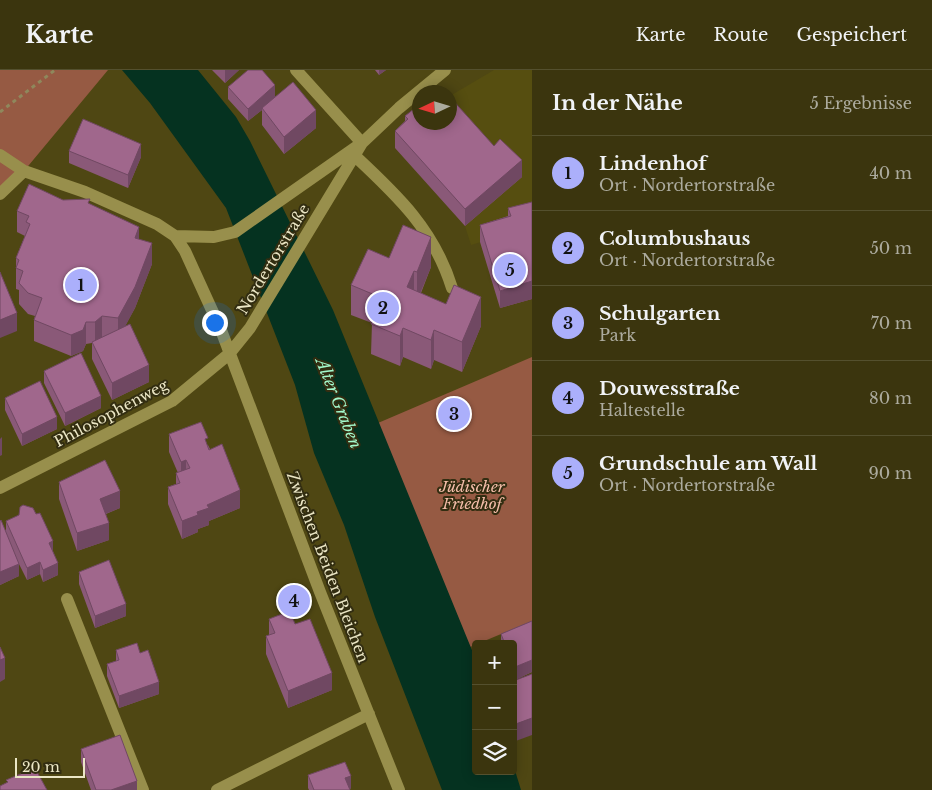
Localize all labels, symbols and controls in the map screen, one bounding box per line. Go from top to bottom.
text: Karte [25,20,94,49]
text: Karte [636,24,685,46]
text: Route [713,24,768,46]
text: Gespeichert [796,24,907,46]
north arrow [412,85,457,130]
text: In der Nähe [552,90,683,116]
text: 5 Ergebnisse [810,93,912,113]
text: Lindenhof [599,152,707,175]
text: 1 [565,163,571,183]
text: 40 m [869,163,912,183]
text: Ort · Nordertorstraße [599,175,775,195]
street label: Nordertorstraße [233,200,313,318]
text: Columbushaus [599,227,750,250]
text: 2 [563,238,573,258]
text: 50 m [870,238,912,258]
text: Ort · Nordertorstraße [599,250,775,270]
pin: 5 [494,251,526,289]
pin: 1 [65,266,97,304]
pin: 2 [367,289,399,327]
text: Schulgarten [599,302,720,325]
your location [202,310,228,336]
text: 3 [563,313,573,333]
text: 70 m [871,313,912,333]
text: Park [599,325,636,345]
water label: Alter Graben [311,353,366,451]
street label: Philosophenweg [51,374,172,451]
text: Douwesstraße [599,377,740,400]
text: 4 [563,388,573,408]
text: 80 m [869,388,912,408]
pin: 3 [438,395,470,433]
text: Haltestelle [599,400,685,420]
text: Grundschule am Wall [599,452,817,475]
text: 5 [563,463,573,483]
text: 90 m [869,463,912,483]
street label: Zwischen Beiden Bleichen [283,469,373,665]
text: Ort · Nordertorstraße [599,475,775,495]
park label: Jüdischer Friedhof [438,477,506,513]
pin: 4 [278,582,310,620]
map controls [472,640,517,775]
button: + [472,640,517,685]
button: − [472,685,517,730]
button: layers [472,730,517,775]
scale bar [15,755,85,778]
text: 20 m [22,758,60,776]

